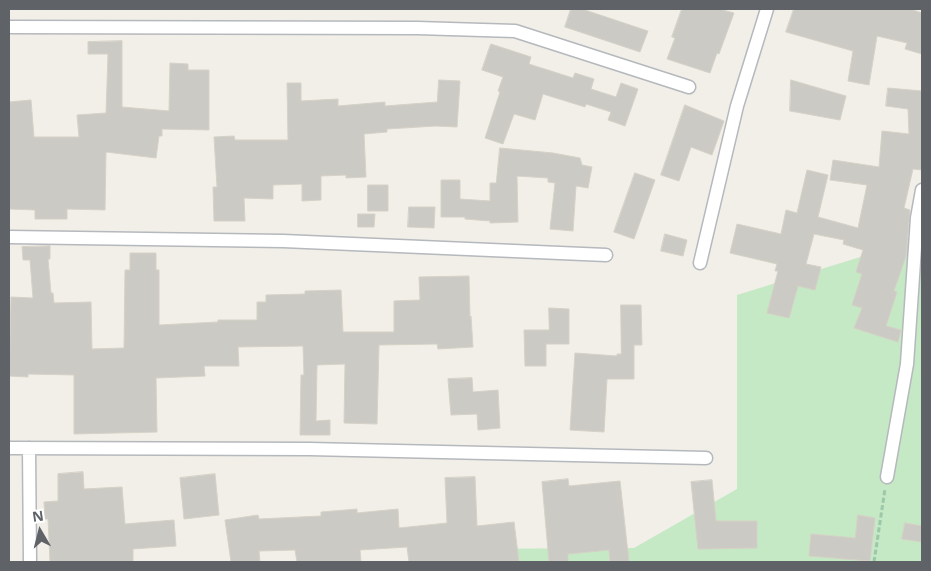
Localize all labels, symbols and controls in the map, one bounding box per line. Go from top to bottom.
text: N [31,505,45,526]
north arrow [15,506,65,556]

